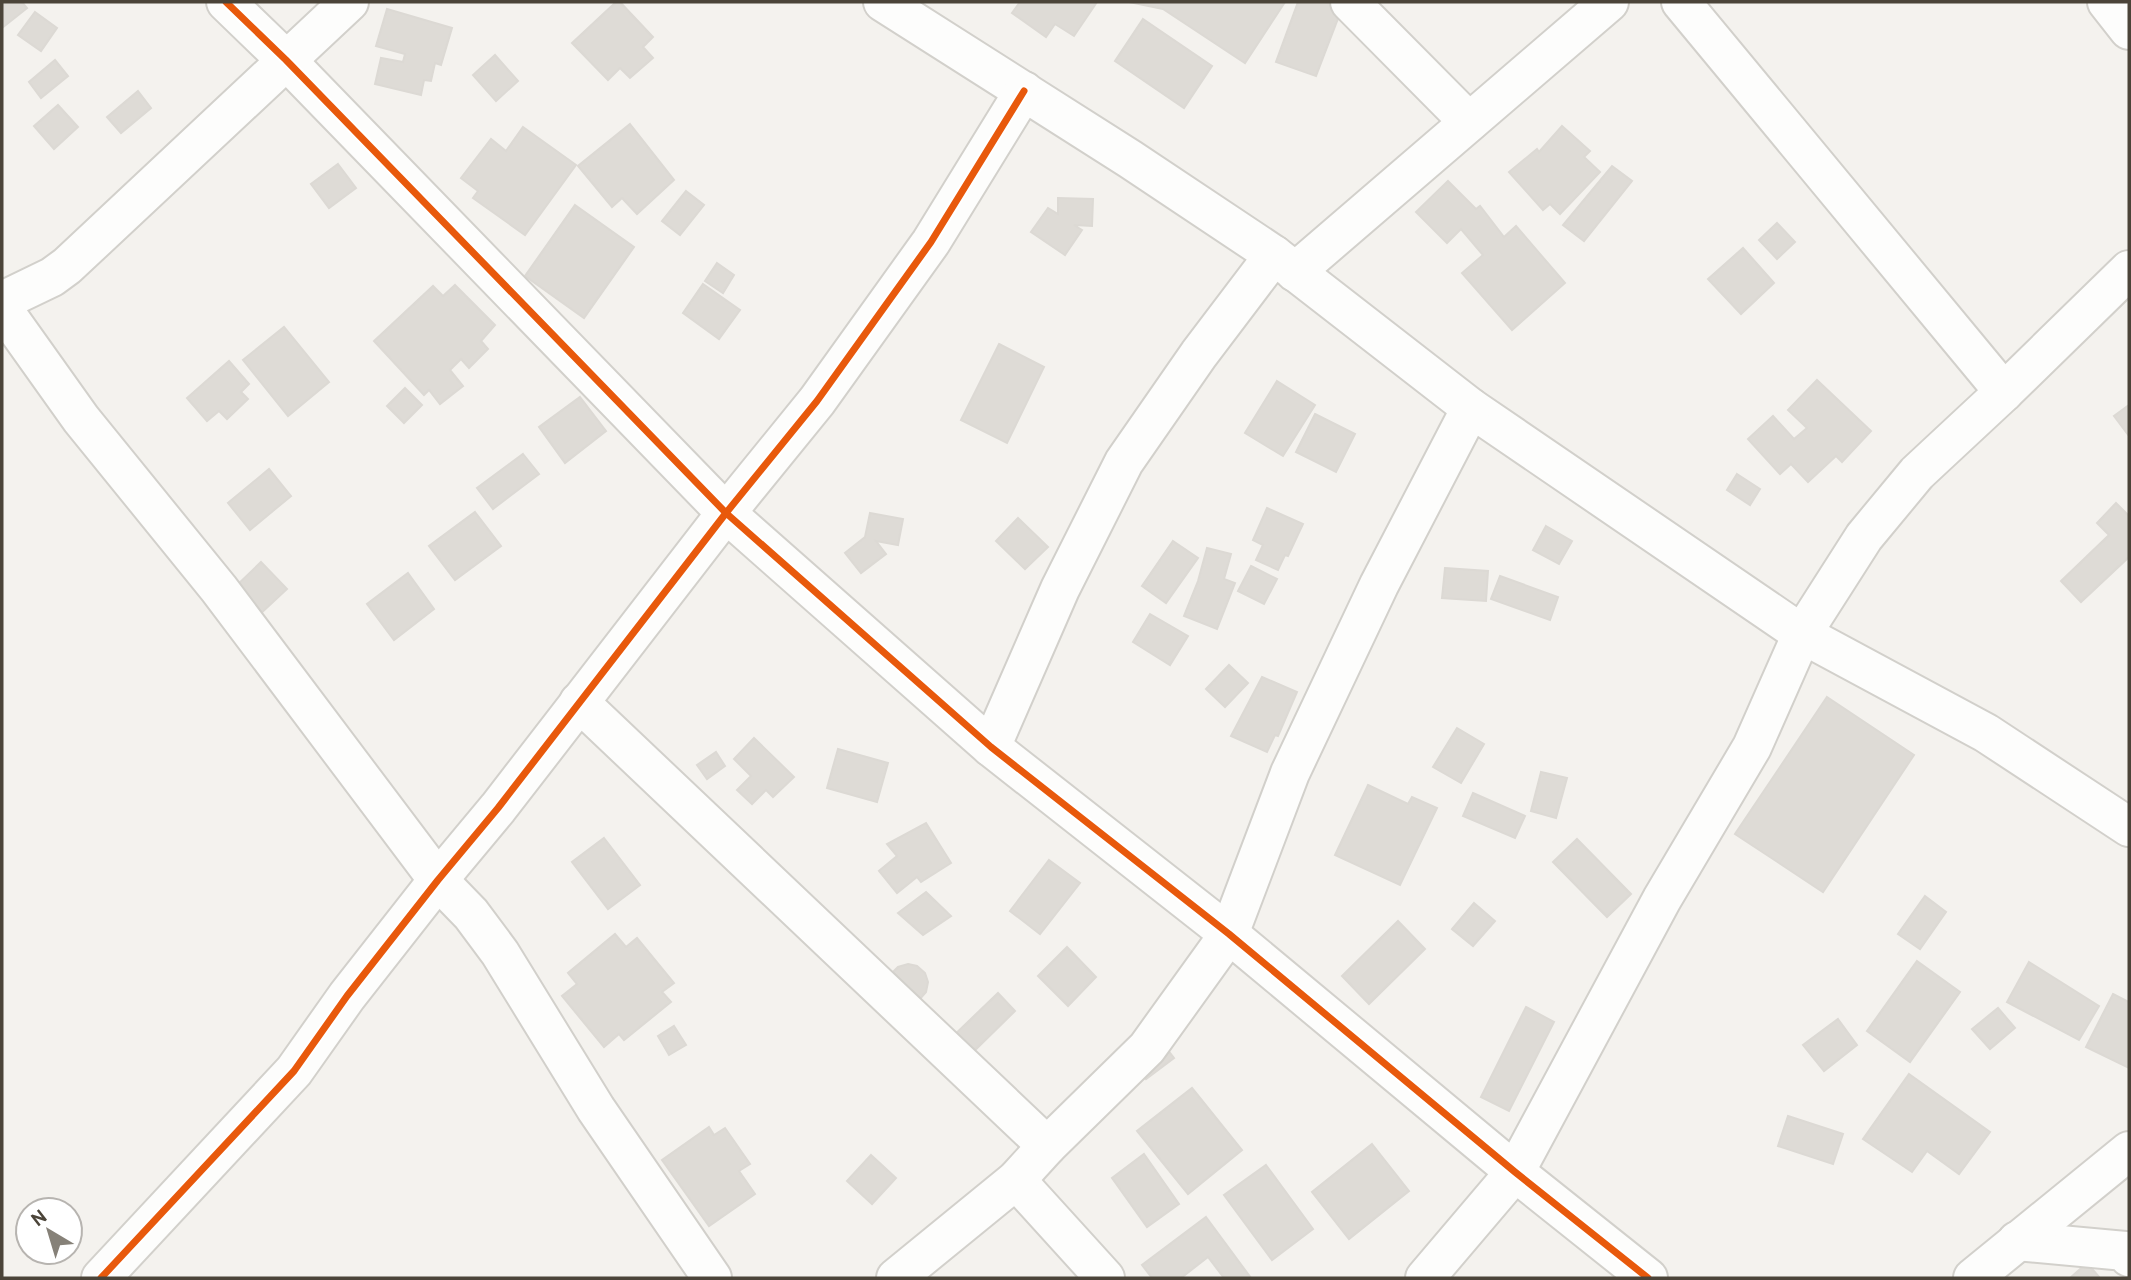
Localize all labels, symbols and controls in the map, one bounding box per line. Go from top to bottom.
north arrow [14,1196,84,1266]
text: N [27,1206,53,1233]

